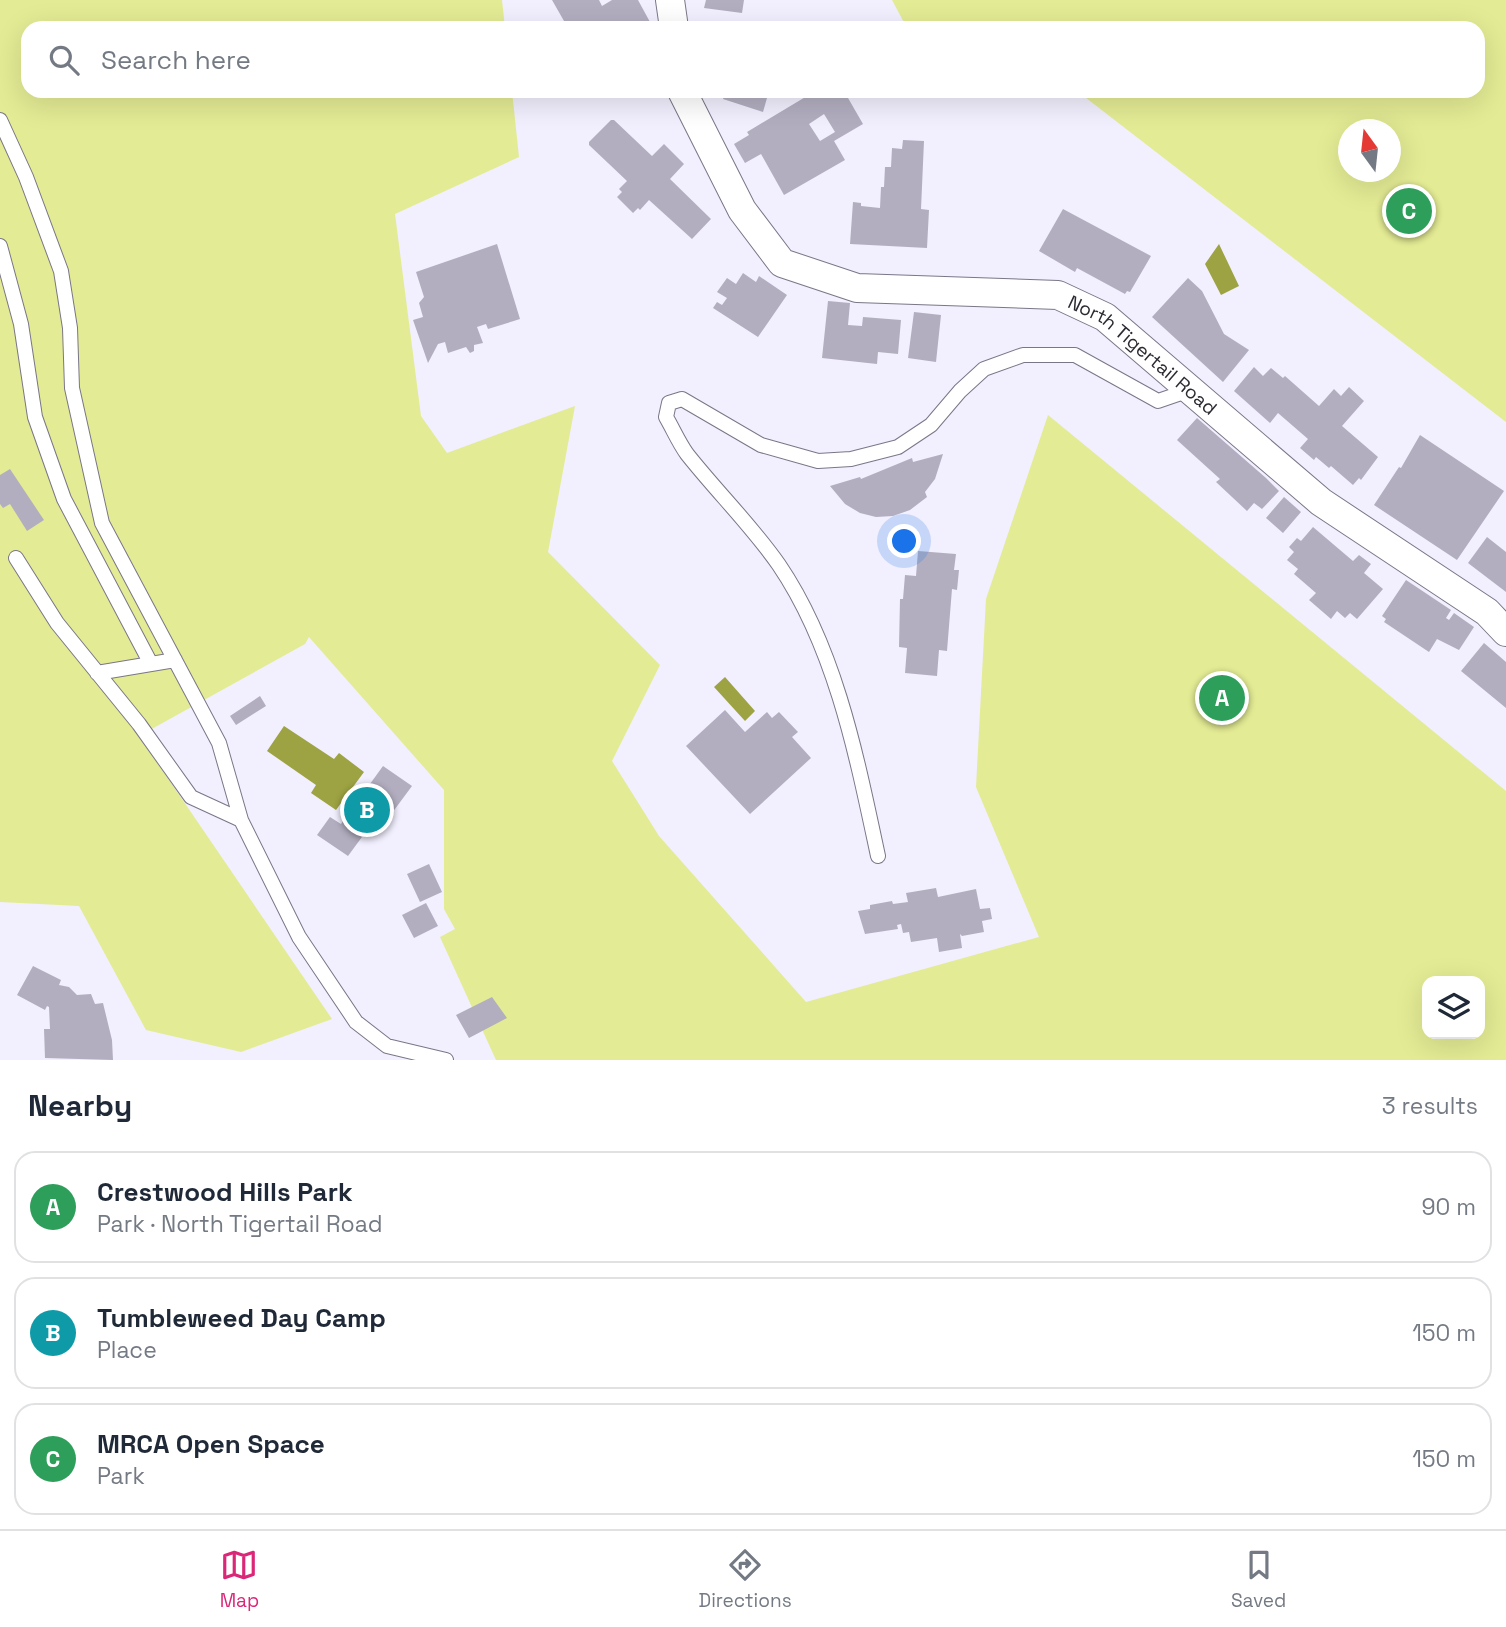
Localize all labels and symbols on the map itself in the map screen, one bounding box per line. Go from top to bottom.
north arrow [1338,119,1401,182]
pin: C [1386,185,1432,237]
street label: North Tigertail Road [1064,289,1222,420]
your location [887,524,921,558]
pin: A [1199,672,1245,724]
pin: B [344,784,390,836]

